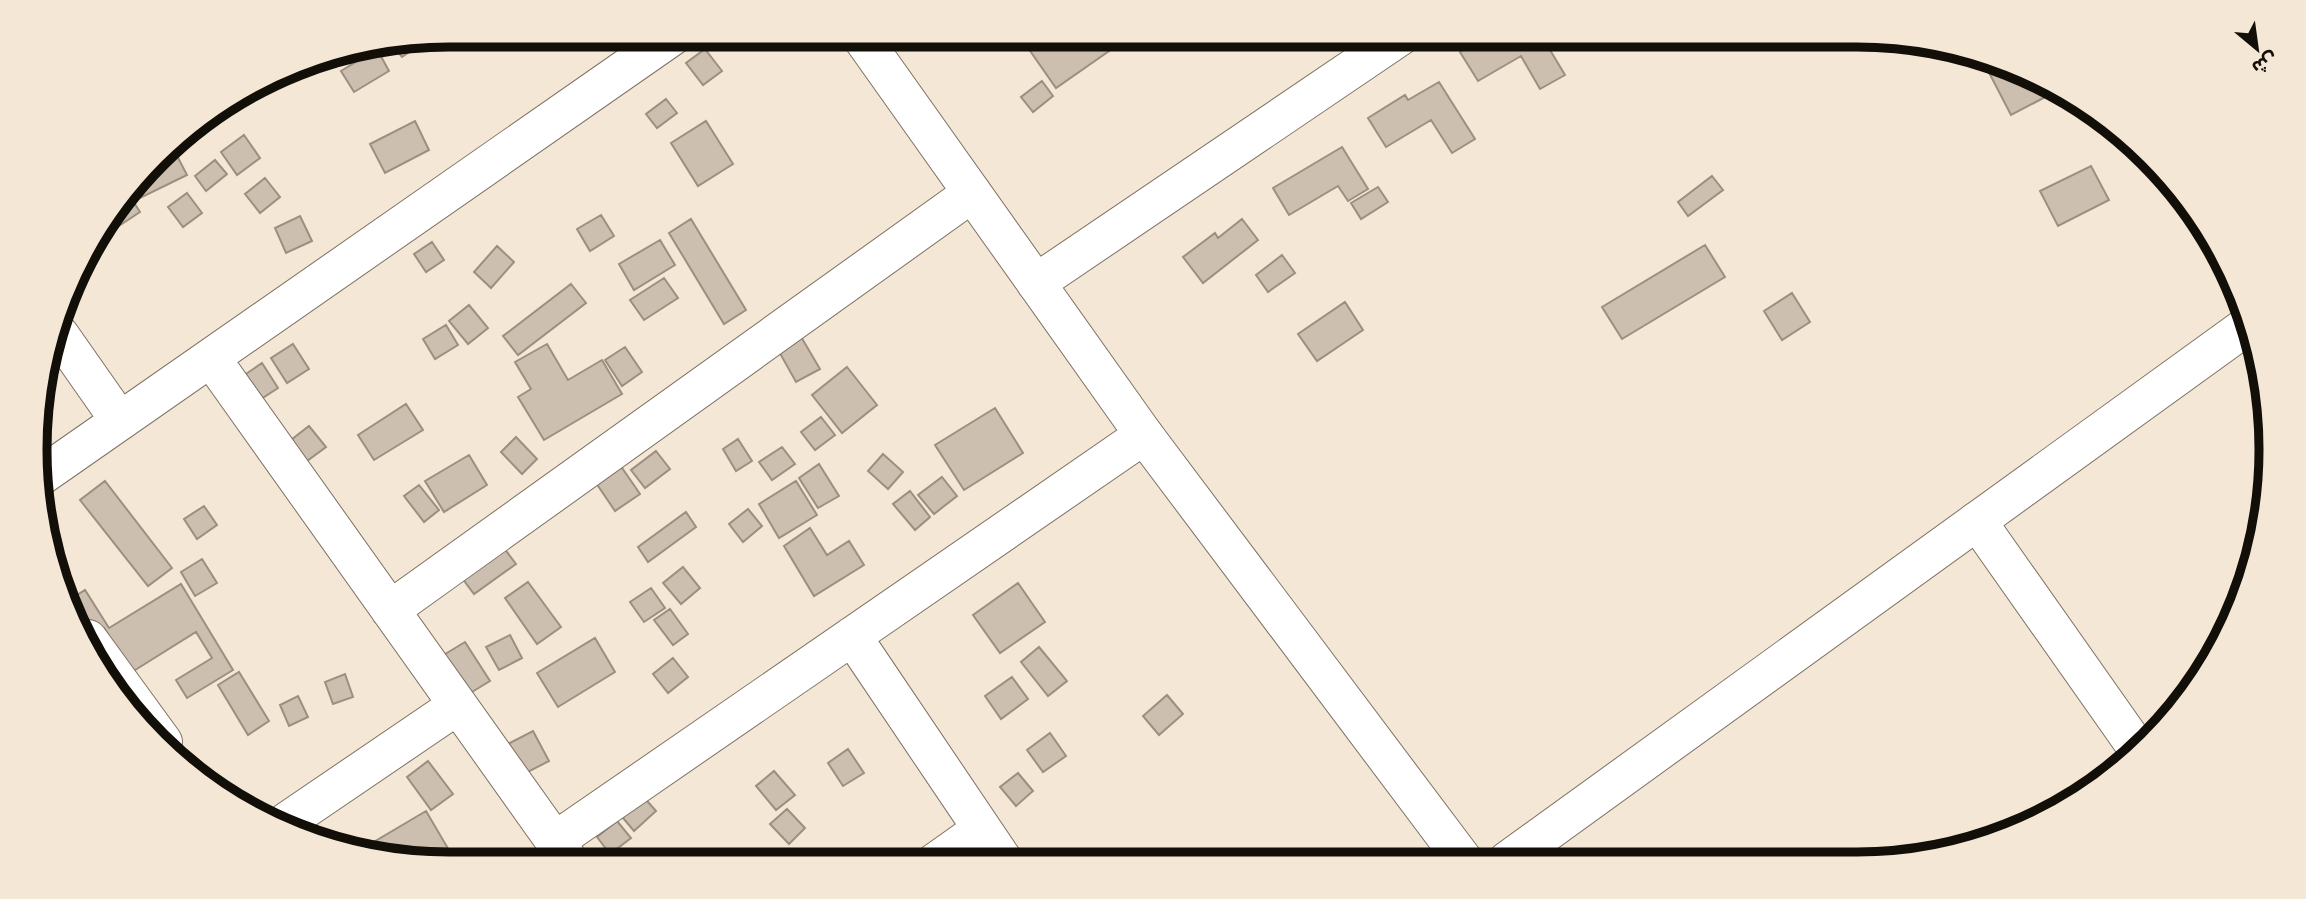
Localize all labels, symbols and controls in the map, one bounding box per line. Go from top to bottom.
north arrow [2222,14,2292,84]
text: ش [2248,46,2283,82]

